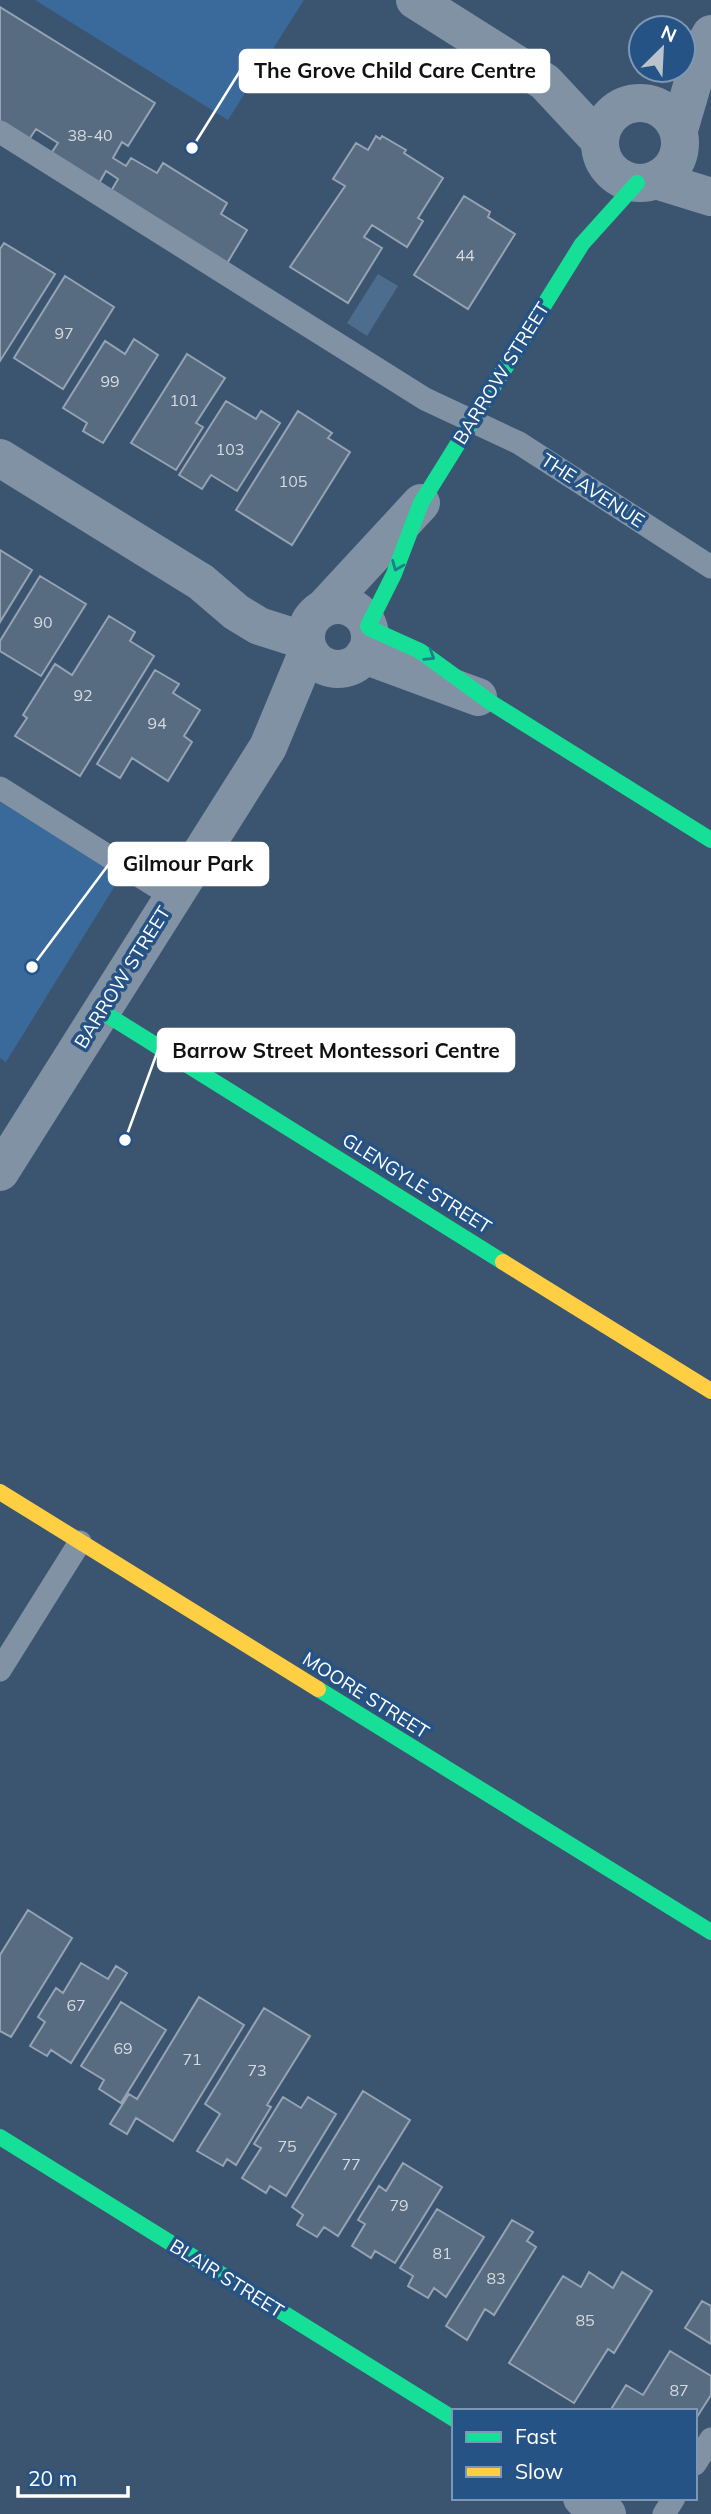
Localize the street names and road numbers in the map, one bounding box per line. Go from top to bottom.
street label: BARROW STREET [448,297,555,449]
street label: THE AVENUE [537,448,649,532]
street label: BARROW STREET [69,901,176,1053]
street label: GLENGYLE STREET [338,1127,496,1239]
street label: MOORE STREET [298,1646,434,1744]
street label: BLAIR STREET [166,2233,289,2323]

